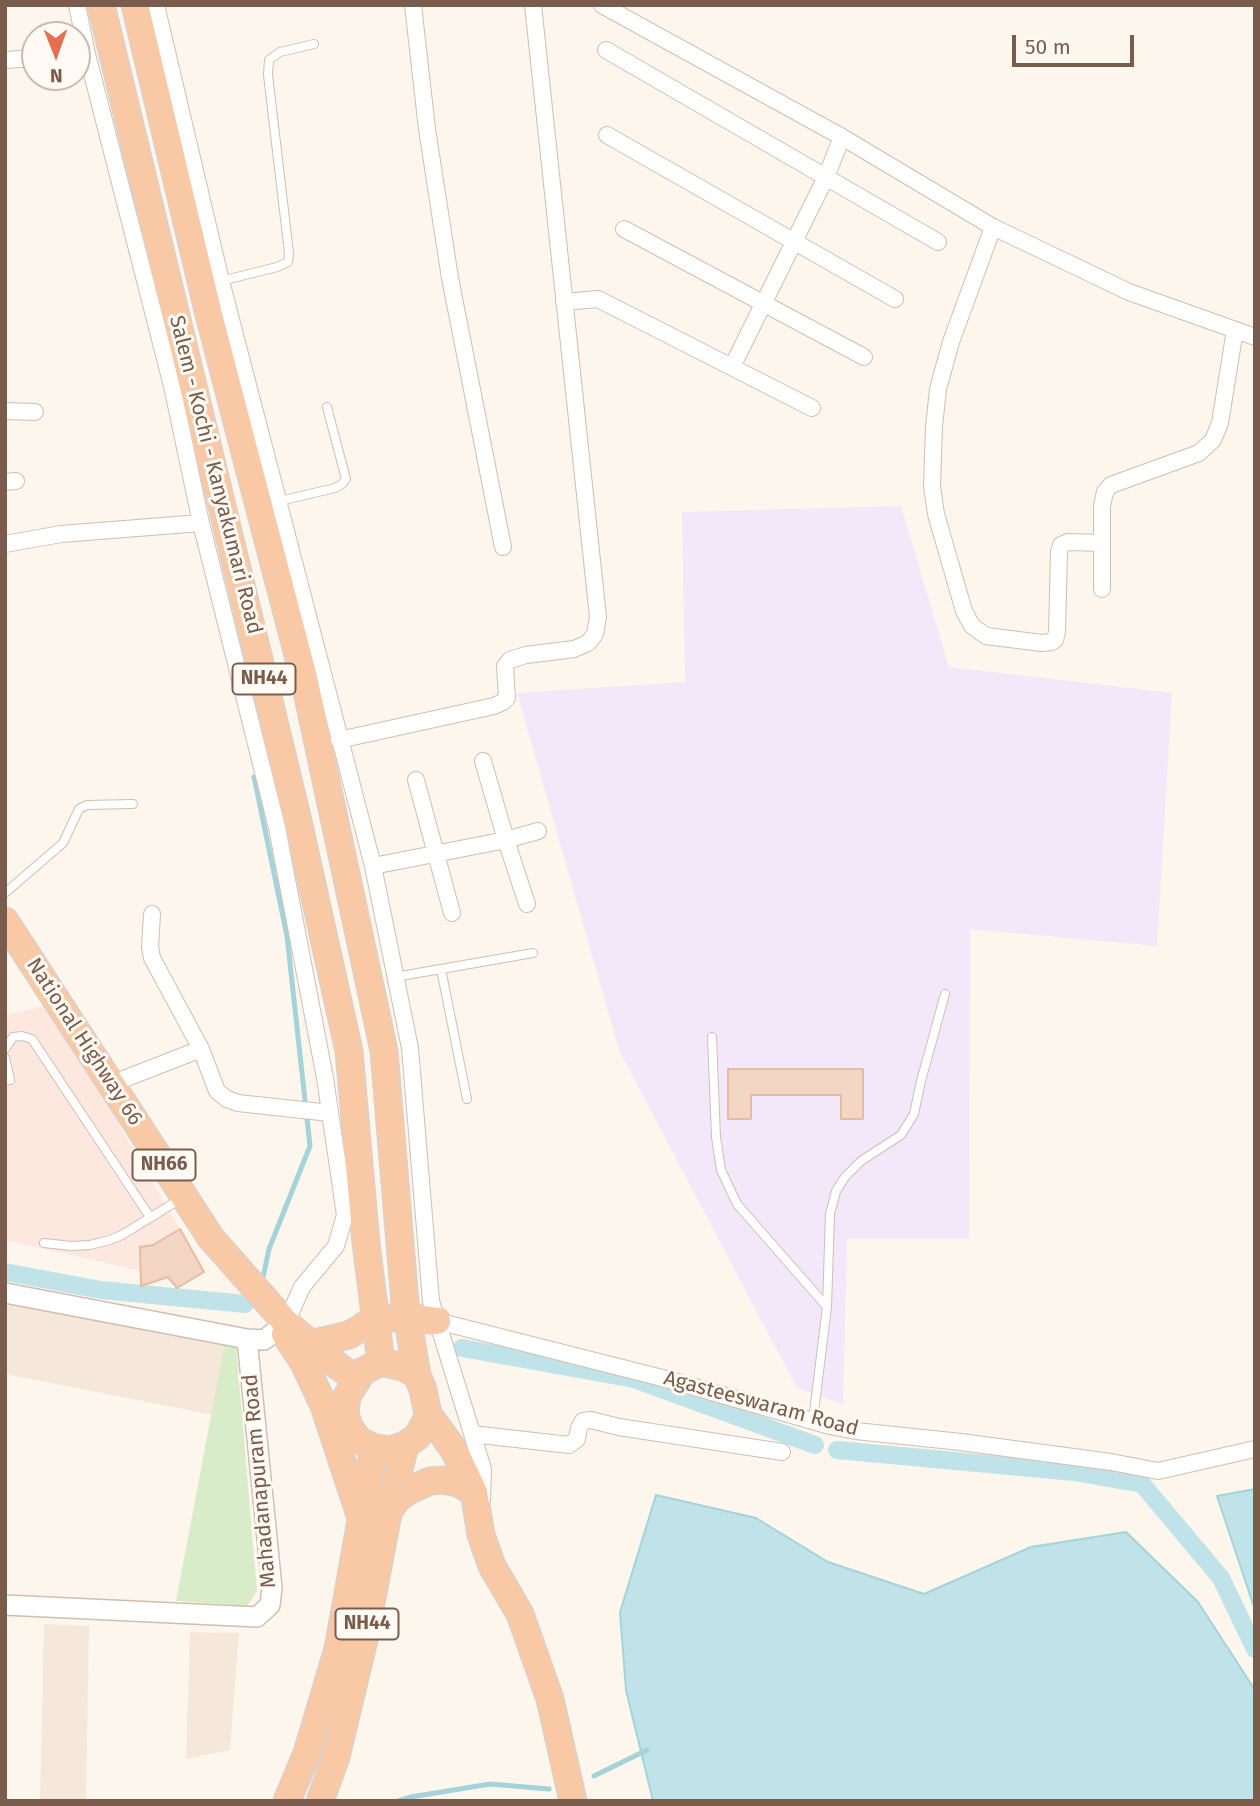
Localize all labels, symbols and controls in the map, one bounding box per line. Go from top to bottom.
north arrow [21,21,91,91]
scale bar [1015,21,1138,65]
text: 50 m [1025,34,1071,60]
text: N [50,64,63,87]
street label: Salem - Kochi - Kanyakumari Road [163,313,267,637]
road number: NH44 [232,664,296,694]
street label: National Highway 66 [20,954,148,1130]
road number: NH66 [132,1149,196,1180]
street label: Agasteeswaram Road [661,1366,861,1442]
street label: Mahadanapuram Road [238,1373,282,1589]
road number: NH44 [336,1608,398,1640]

